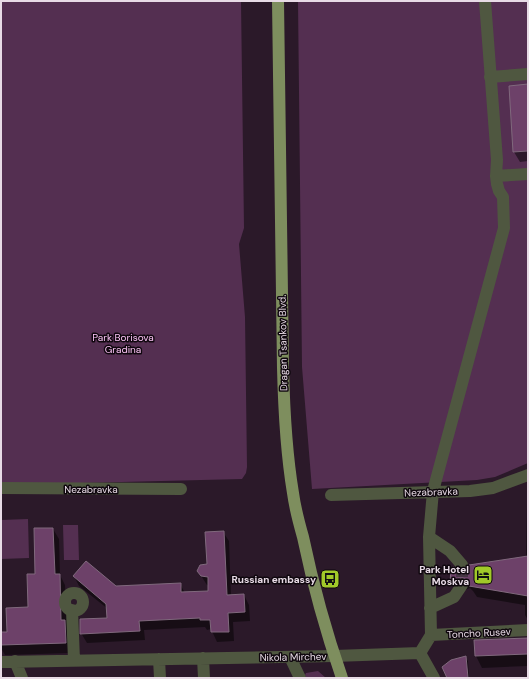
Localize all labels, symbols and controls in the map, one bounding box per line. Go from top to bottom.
street label: Dragan Tsankov Blvd. [276,295,290,391]
park label: Park Borisova Gradina [92,331,154,356]
street label: Nezabravka [64,483,118,496]
street label: Nezabravka [404,485,458,499]
place label: Park Hotel Moskva [419,563,469,588]
hotel icon: Park Hotel Moskva [472,564,494,586]
bus stop icon: Russian embassy [319,568,341,590]
place label: Russian embassy [232,573,316,586]
street label: Toncho Rusev [447,625,512,641]
street label: Nikola Mirchev [259,650,327,664]

